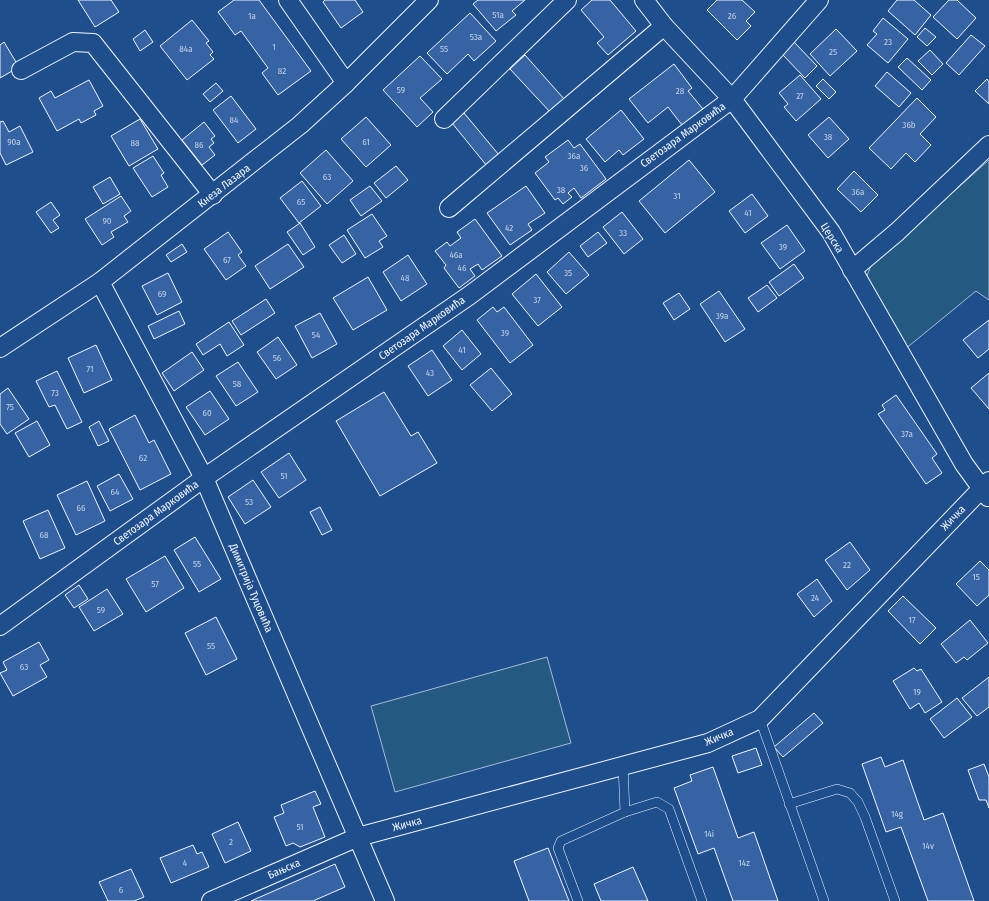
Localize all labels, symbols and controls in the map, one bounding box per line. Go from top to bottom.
house number: 51a [492,10,504,20]
house number: 1a [248,11,257,21]
house number: 26 [728,11,737,21]
house number: 53a [470,32,483,42]
house number: 23 [884,37,892,47]
house number: 1 [272,42,276,52]
house number: 84a [179,44,193,54]
house number: 55 [440,44,448,54]
house number: 25 [829,47,837,57]
house number: 82 [278,66,286,76]
house number: 59 [397,85,405,95]
house number: 28 [676,86,685,96]
house number: 27 [796,91,804,101]
street label: Светозара Марковића [638,100,728,170]
house number: 84 [230,115,239,125]
house number: 36b [902,120,916,130]
house number: 38 [824,132,833,142]
house number: 90a [7,137,21,147]
house number: 61 [362,137,370,147]
house number: 88 [130,138,140,148]
house number: 86 [195,140,204,150]
house number: 36a [568,151,581,161]
street label: Кнеза Лазара [195,162,253,210]
house number: 36 [580,163,589,173]
house number: 63 [323,172,331,182]
house number: 38 [557,185,566,195]
house number: 36a [852,187,865,197]
house number: 31 [673,191,681,201]
house number: 65 [297,197,305,207]
house number: 41 [744,208,752,218]
house number: 90 [102,216,112,226]
street label: Церска [818,221,846,255]
house number: 42 [505,223,513,233]
house number: 33 [619,228,627,238]
house number: 39 [779,242,787,252]
house number: 46a [449,250,463,260]
house number: 67 [223,255,231,265]
house number: 46 [458,263,467,273]
house number: 35 [564,268,572,278]
house number: 48 [401,273,410,283]
house number: 69 [158,289,166,299]
street label: Светозара Марковића [376,293,468,363]
house number: 37 [533,295,541,305]
house number: 39a [716,311,729,321]
house number: 39 [501,328,509,338]
house number: 54 [312,330,321,340]
house number: 41 [458,345,466,355]
house number: 56 [273,353,282,363]
house number: 71 [86,364,94,374]
house number: 43 [426,368,434,378]
house number: 58 [233,379,242,389]
house number: 73 [51,388,59,398]
house number: 75 [6,402,14,412]
house number: 60 [202,408,212,418]
house number: 37a [901,429,913,439]
house number: 62 [139,453,147,463]
house number: 51 [280,471,288,481]
street label: Светозара Марковића [111,478,201,548]
house number: 64 [111,487,120,497]
house number: 53 [245,497,253,507]
house number: 66 [77,503,86,513]
street label: Жичка [938,503,968,533]
house number: 68 [40,530,49,540]
street label: Димитрија Туцовића [226,541,276,634]
house number: 55 [193,559,201,569]
house number: 22 [843,560,851,570]
house number: 15 [972,572,980,582]
house number: 57 [151,579,159,589]
house number: 24 [811,593,820,603]
house number: 59 [97,605,105,615]
house number: 17 [908,615,916,625]
house number: 55 [207,641,215,651]
house number: 63 [20,662,28,672]
house number: 19 [913,687,921,697]
street label: Жичка [703,725,735,749]
house number: 14g [891,809,904,819]
street label: Жичка [391,814,423,834]
house number: 51 [296,822,304,832]
house number: 14i [704,829,714,839]
house number: 2 [229,837,233,847]
house number: 14v [922,841,934,851]
street label: Бањска [266,856,302,882]
house number: 4 [183,858,188,868]
house number: 14z [738,858,750,868]
house number: 6 [119,885,124,895]

